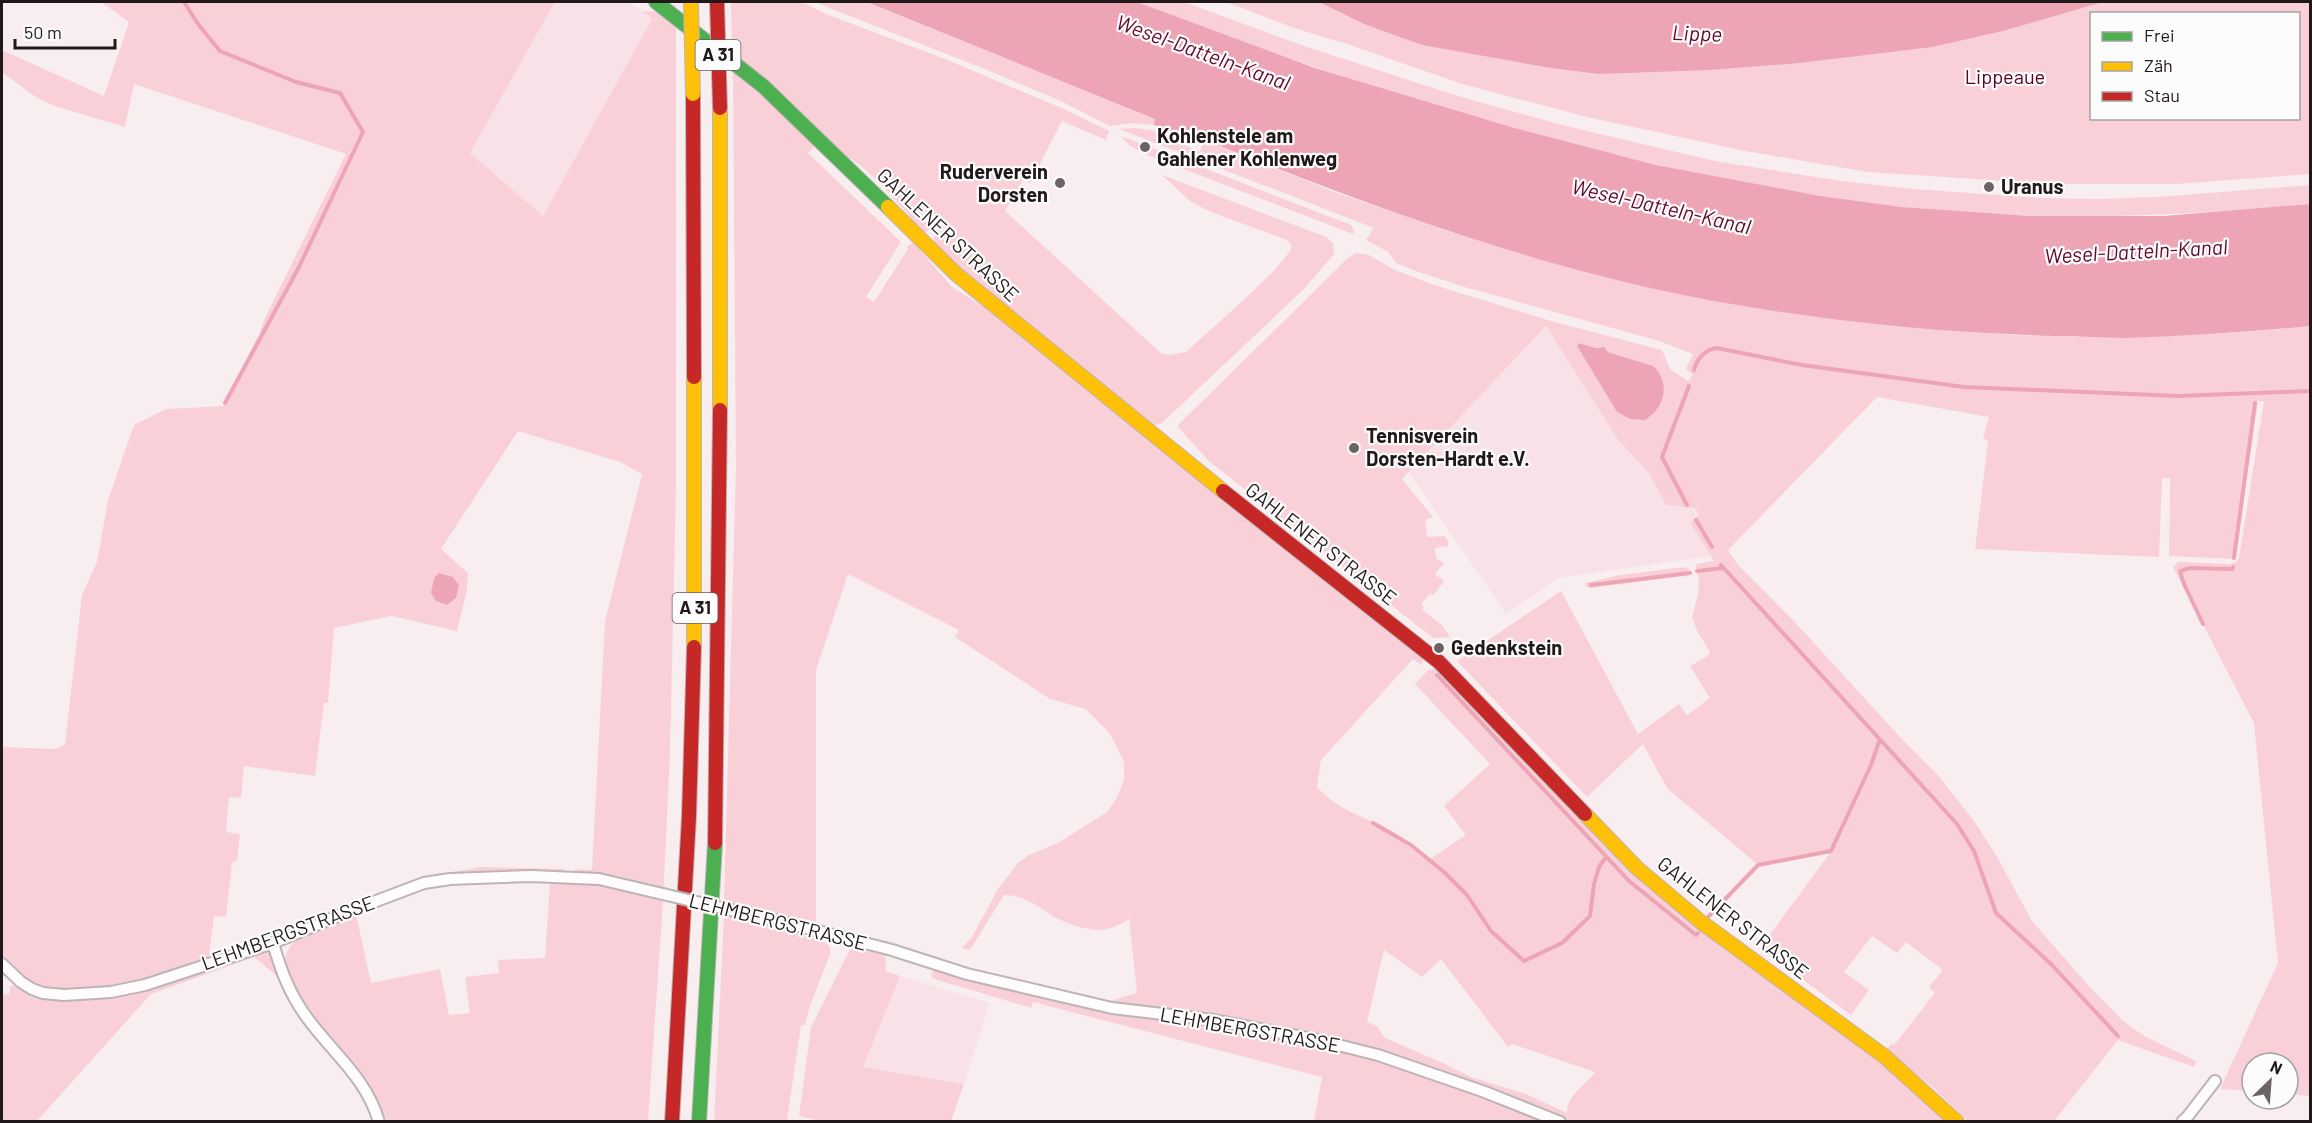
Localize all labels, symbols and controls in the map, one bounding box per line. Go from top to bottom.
water label: Wesel-Datteln-Kanal [1113,9,1294,95]
scale bar [15,12,116,50]
legend [2090,12,2300,120]
water label: Lippe [1672,19,1722,46]
text: 50 m [24,21,62,43]
text: Frei [2144,24,2175,46]
road number: A 31 [696,40,740,70]
text: Zäh [2144,54,2173,76]
park label: Lippeaue [1965,64,2045,88]
text: Stau [2144,84,2180,106]
place label: Kohlenstele am Gahlener Kohlenweg [1157,123,1337,170]
marker: Kohlenstele am Gahlener Kohlenweg [1138,140,1152,154]
place label: Ruderverein Dorsten [940,159,1048,206]
street label: GAHLENER STRASSE [873,162,1025,306]
water label: Wesel-Datteln-Kanal [1569,173,1754,238]
place label: Uranus [2001,174,2064,198]
marker: Ruderverein Dorsten [1053,176,1067,190]
marker: Uranus [1982,180,1996,194]
water label: Wesel-Datteln-Kanal [2044,233,2228,268]
place label: Tennisverein Dorsten-Hardt e.V. [1366,423,1530,470]
marker: Tennisverein Dorsten-Hardt e.V. [1347,441,1361,455]
street label: GAHLENER STRASSE [1241,477,1402,610]
road number: A 31 [672,593,718,623]
place label: Gedenkstein [1451,635,1562,659]
marker: Gedenkstein [1432,641,1446,655]
street label: GAHLENER STRASSE [1653,851,1814,984]
street label: LEHMBERGSTRASSE [687,887,870,955]
street label: LEHMBERGSTRASSE [198,890,378,975]
street label: LEHMBERGSTRASSE [1158,1001,1342,1057]
north arrow [2240,1051,2300,1111]
text: N [2268,1056,2285,1078]

